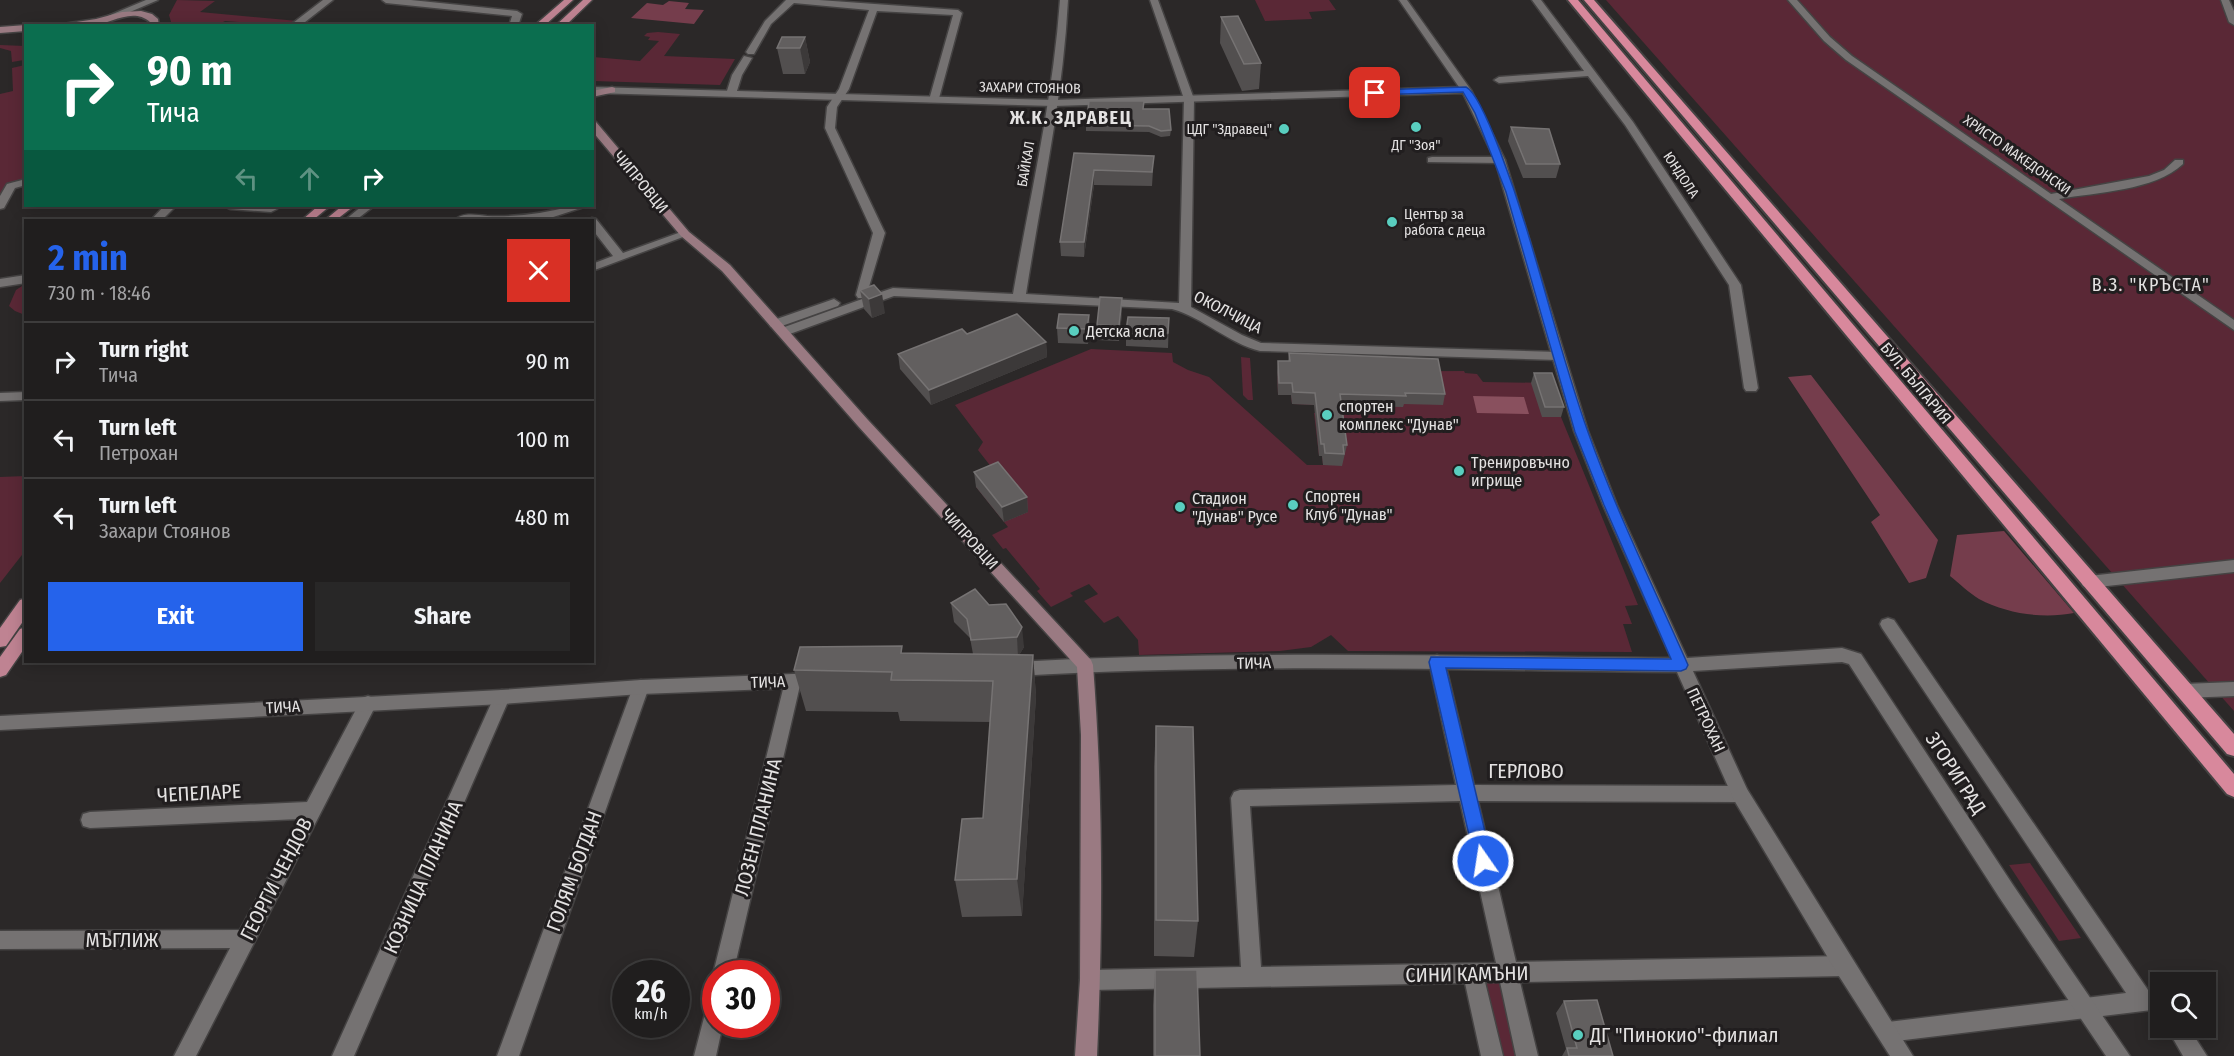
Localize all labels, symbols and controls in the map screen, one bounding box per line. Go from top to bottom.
text: 90 m [147,46,232,96]
icon: right [48,48,126,126]
pin [1349,67,1400,118]
icon: arrive [1358,76,1391,109]
street label: ЗАХАРИ СТОЯНОВ [979,79,1081,97]
text: Тича [147,97,200,129]
district label: Ж.К. ЗДРАВЕЦ [1009,107,1132,129]
street label: ХРИСТО МАКЕДОНСКИ [1960,112,2074,198]
marker: ДГ "Зоя" [1409,120,1423,134]
place label: ЦДГ "Здравец" [1186,121,1272,138]
marker: ЦДГ "Здравец" [1277,122,1291,136]
place label: ДГ "Зоя" [1391,137,1440,154]
street label: БАЙКАЛ [1014,140,1038,188]
street label: ЧИПРОВЦИ [610,147,672,217]
street label: ЮНДОЛА [1659,149,1703,202]
icon: left [230,162,263,195]
icon: ahead [293,162,326,195]
icon: right [356,162,389,195]
place label: Център за работа с деца [1404,206,1485,239]
marker: Център за работа с деца [1385,215,1399,229]
text: 2 min [48,236,128,280]
button: close [507,239,570,302]
district label: В.З. "КРЪСТА" [2092,274,2210,296]
text: 730 m · 18:46 [48,281,151,305]
street label: ОКОЛЧИЦА [1191,287,1266,338]
place label: Детска ясла [1085,322,1165,341]
marker: Детска ясла [1067,324,1081,338]
text: Turn right [99,336,188,363]
street label: БУЛ. БЪЛГАРИЯ [1877,338,1955,428]
icon: right [48,345,81,378]
text: 90 m [526,348,570,375]
text: Тича [99,363,138,387]
place label: спортен комплекс "Дунав" [1339,397,1459,434]
marker: спортен комплекс "Дунав" [1320,408,1334,422]
text: Turn left [99,414,177,441]
icon: left [48,423,81,456]
text: 100 m [516,426,570,453]
text: Петрохан [99,441,179,465]
place label: Тренировъчно игрище [1471,453,1570,490]
marker: Тренировъчно игрище [1452,464,1466,478]
place label: Спортен Клуб "Дунав" [1305,487,1393,524]
place label: Стадион "Дунав" Русе [1192,489,1277,526]
text: Turn left [99,492,177,519]
marker: Спортен Клуб "Дунав" [1286,498,1300,512]
marker: Стадион "Дунав" Русе [1173,500,1187,514]
icon: left [48,501,81,534]
text: 480 m [515,504,570,531]
street label: ЧИПРОВЦИ [938,505,1002,573]
text: Захари Стоянов [99,519,231,543]
button: Exit [48,582,303,651]
button: Share [315,582,570,651]
street label: ТИЧА [1237,653,1272,673]
street label: ТИЧА [751,672,786,692]
street label: ПЕТРОХАН [1683,685,1729,755]
street label: ТИЧА [265,697,301,717]
street label: ЗГОРИГРАД [1921,728,1991,818]
street label: ЛОЗЕН ПЛАНИНА [729,755,787,898]
street label: ГЕРЛОВО [1488,759,1564,783]
street label: ЧЕПЕЛАРЕ [156,779,242,807]
street label: КОЗНИЦА ПЛАНИНА [379,796,468,957]
street label: ГОЛЯМ БОГДАН [541,808,607,934]
street label: ГЕОРГИ ЧЕНДОВ [235,814,317,944]
position arrow [1451,829,1515,893]
street label: МЪГЛИЖ [86,928,159,952]
speed limit sign: 30 [702,960,780,1038]
street label: СИНИ КАМЪНИ [1405,961,1529,987]
map controls [2150,972,2216,1038]
button: search [2150,972,2216,1038]
text: 26 [636,974,666,1010]
text: km/h [634,1005,668,1023]
place label: ДГ "Пинокио"-филиал [1589,1023,1778,1047]
marker: ДГ "Пинокио"-филиал [1571,1028,1585,1042]

